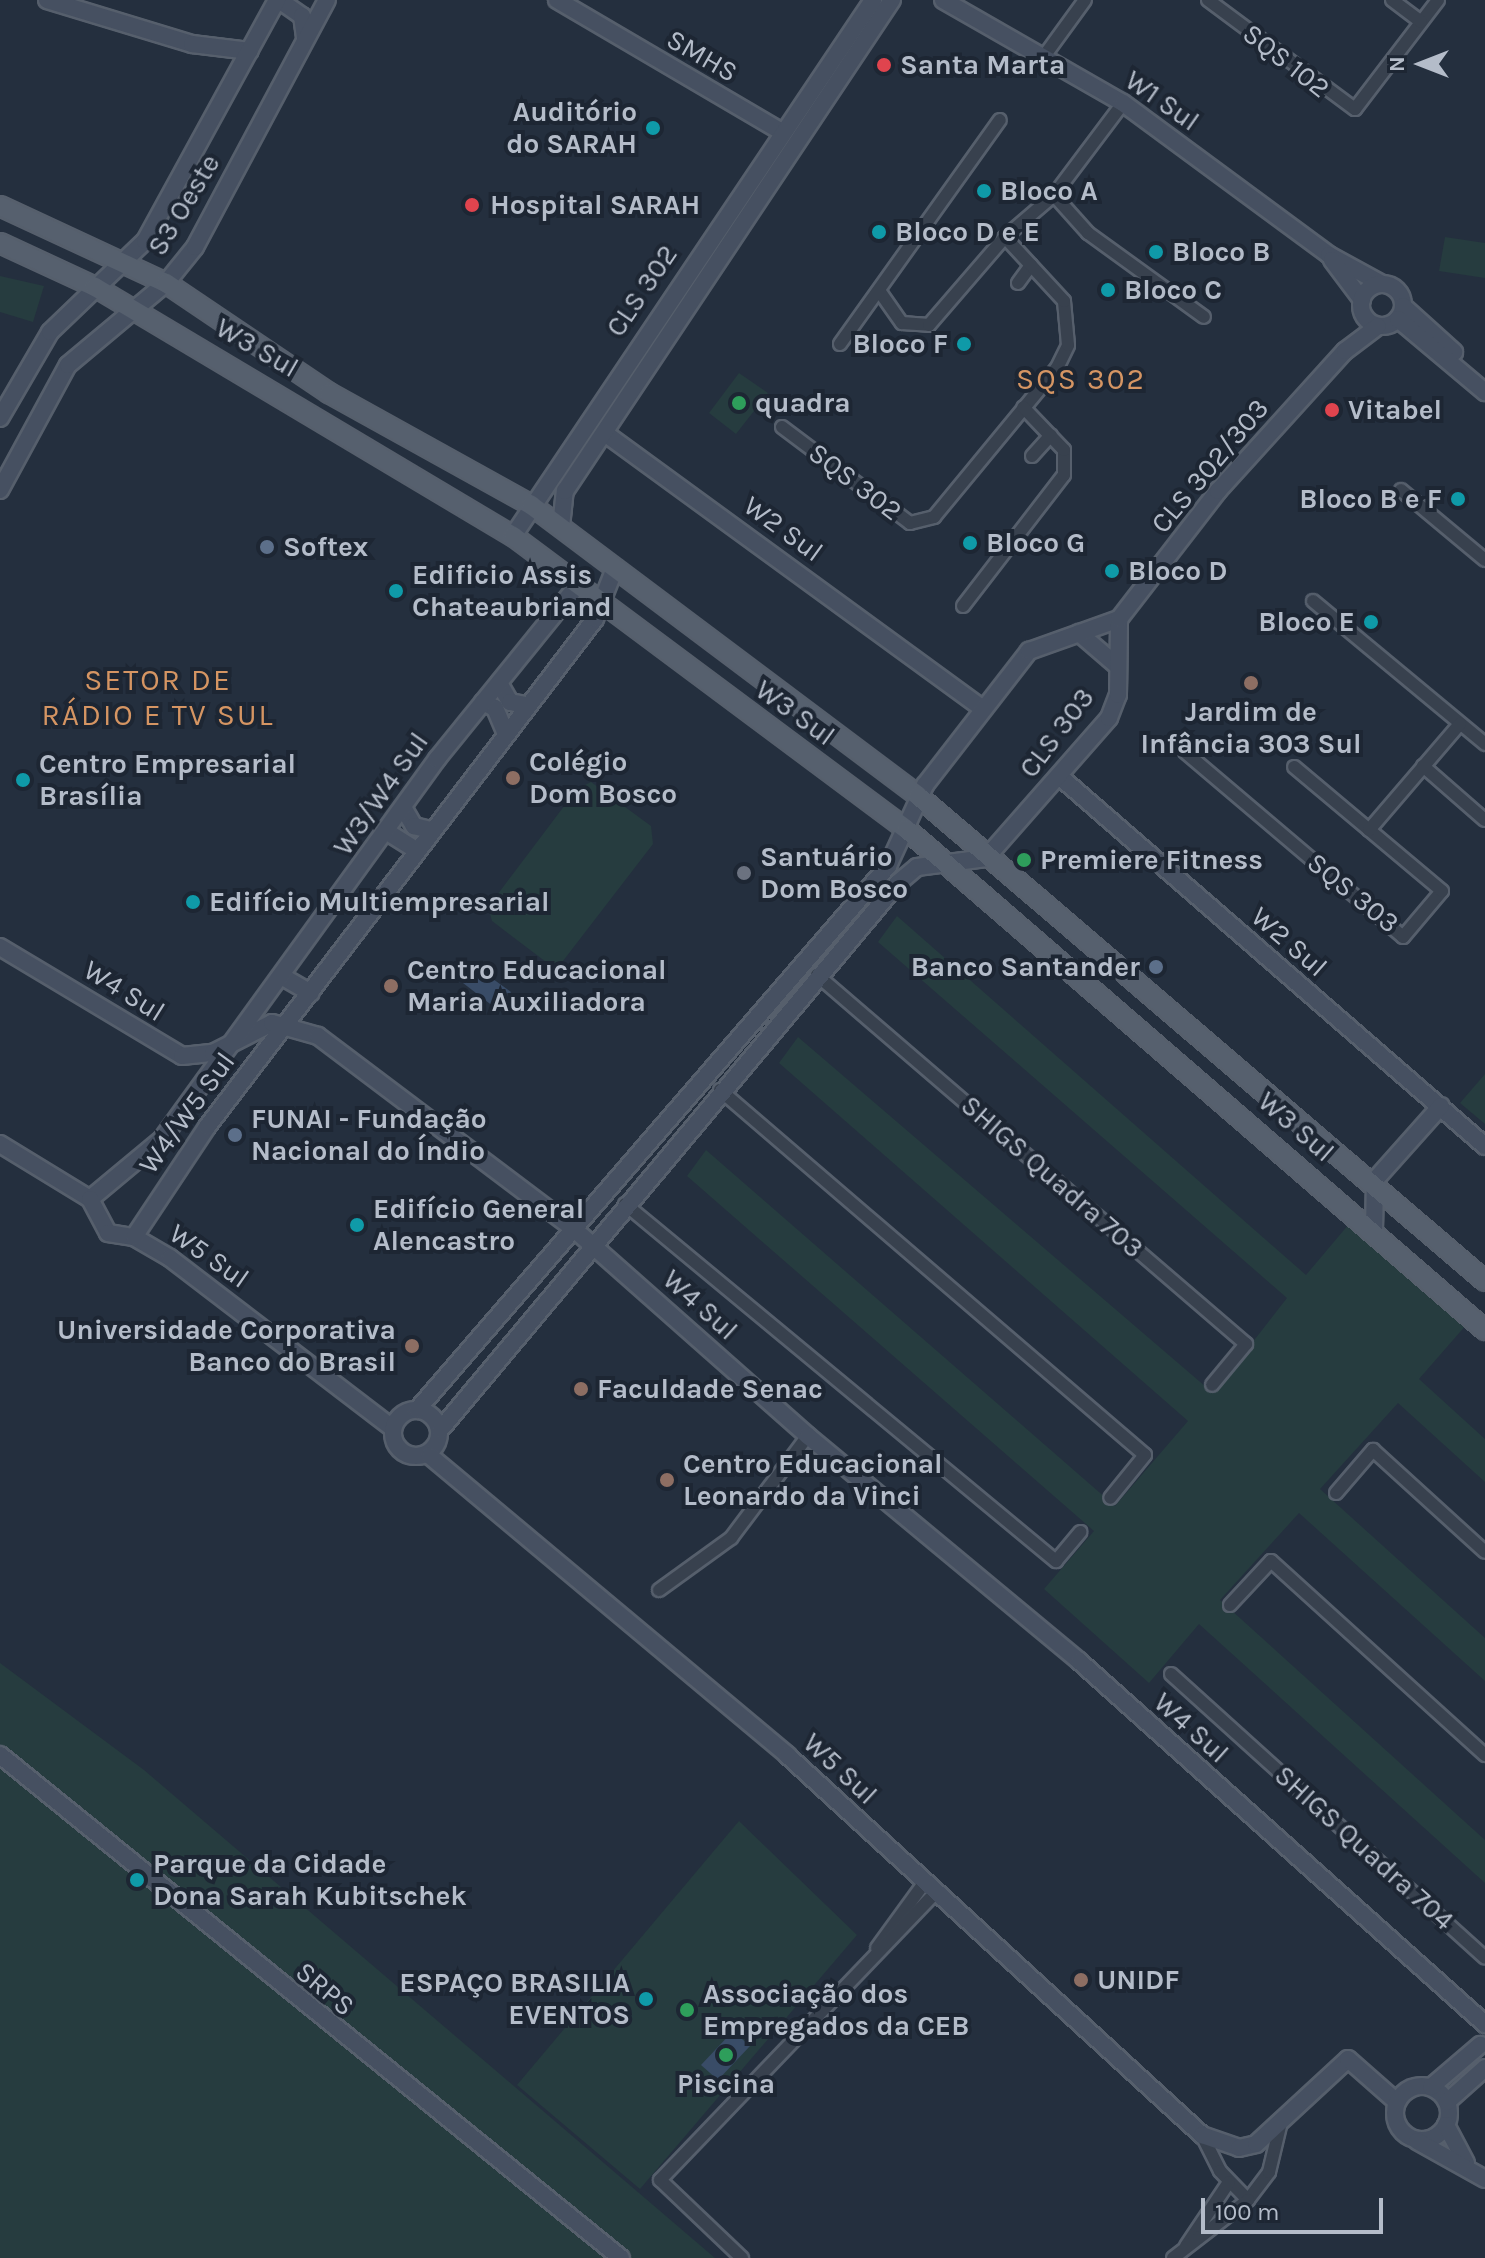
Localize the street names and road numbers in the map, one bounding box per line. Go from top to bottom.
street label: SQS 102 [1236,17,1336,105]
street label: SMHS [661,22,743,90]
street label: W1 Sul [1119,64,1205,138]
street label: S3 Oeste [141,148,227,262]
street label: CLS 302 [599,239,685,343]
street label: W3 Sul [210,311,304,385]
street label: CLS 302/303 [1144,392,1276,540]
street label: SQS 302 [802,436,908,528]
street label: W2 Sul [737,489,829,569]
street label: W3 Sul [749,673,841,753]
street label: CLS 303 [1012,682,1102,784]
street label: W3/W4 Sul [326,726,436,862]
street label: SQS 303 [1300,846,1406,940]
street label: W2 Sul [1244,900,1334,984]
street label: W4 Sul [77,953,171,1029]
street label: W4/W5 Sul [132,1046,242,1180]
street label: W3 Sul [1251,1085,1341,1169]
street label: SHIGS Quadra 703 [954,1089,1150,1265]
street label: W5 Sul [163,1217,255,1295]
street label: W4 Sul [656,1263,744,1347]
street label: W4 Sul [1147,1686,1235,1770]
street label: W5 Sul [796,1726,884,1812]
street label: SHIGS Quadra 704 [1267,1759,1461,1937]
street label: SRPS [289,1955,361,2023]

